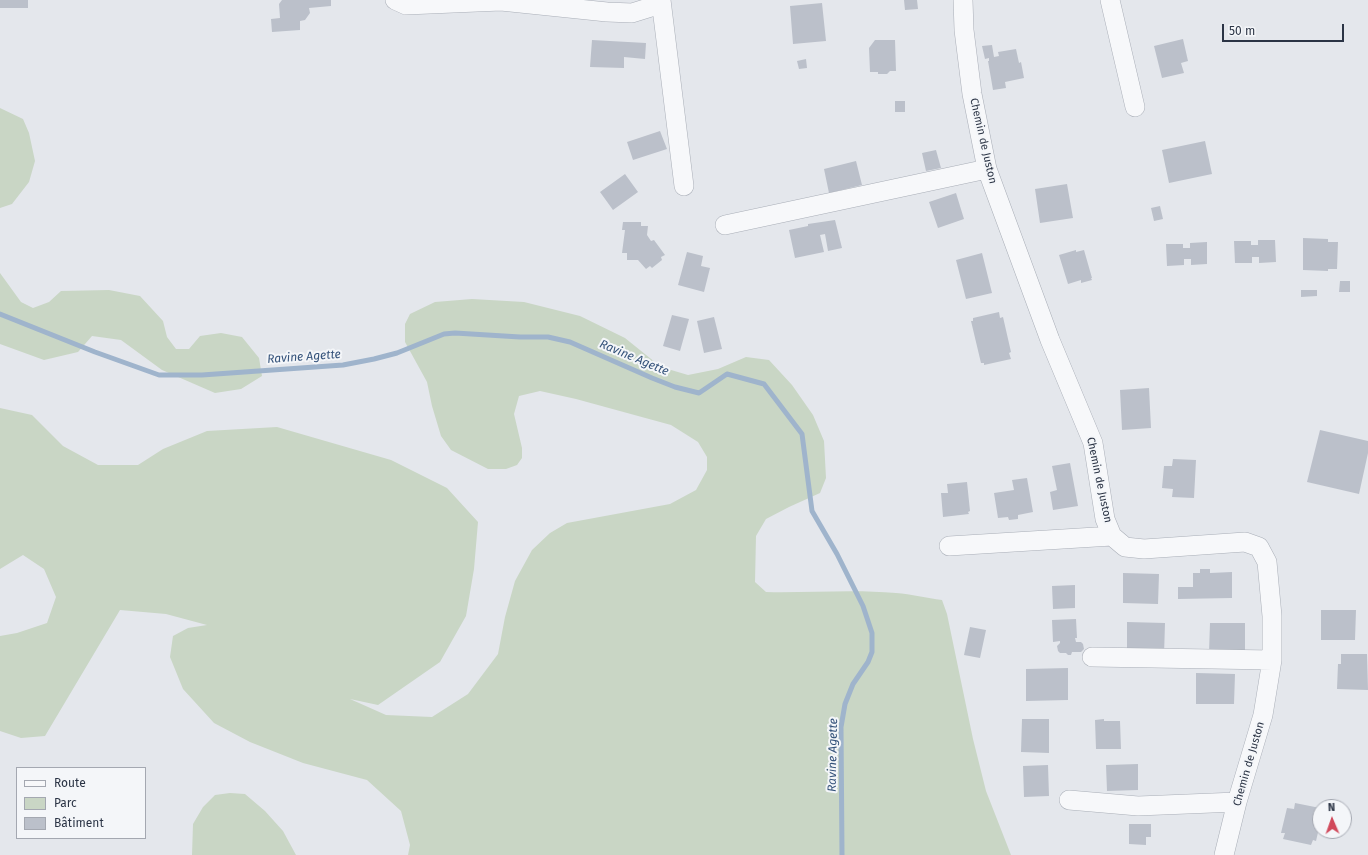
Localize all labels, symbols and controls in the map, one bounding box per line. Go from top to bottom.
scale bar [1224,16,1346,42]
text: 50 m [1229,24,1255,38]
street label: Chemin de Juston [967,97,999,185]
water label: Ravine Agette [597,337,671,379]
water label: Ravine Agette [267,347,341,367]
street label: Chemin de Juston [1083,436,1115,524]
water label: Ravine Agette [825,718,841,792]
street label: Chemin de Juston [1231,720,1267,808]
legend [16,767,146,839]
text: Route [54,776,86,790]
text: Parc [54,796,77,810]
north arrow [1312,799,1352,839]
text: N [1328,801,1335,814]
text: Bâtiment [54,816,104,830]

